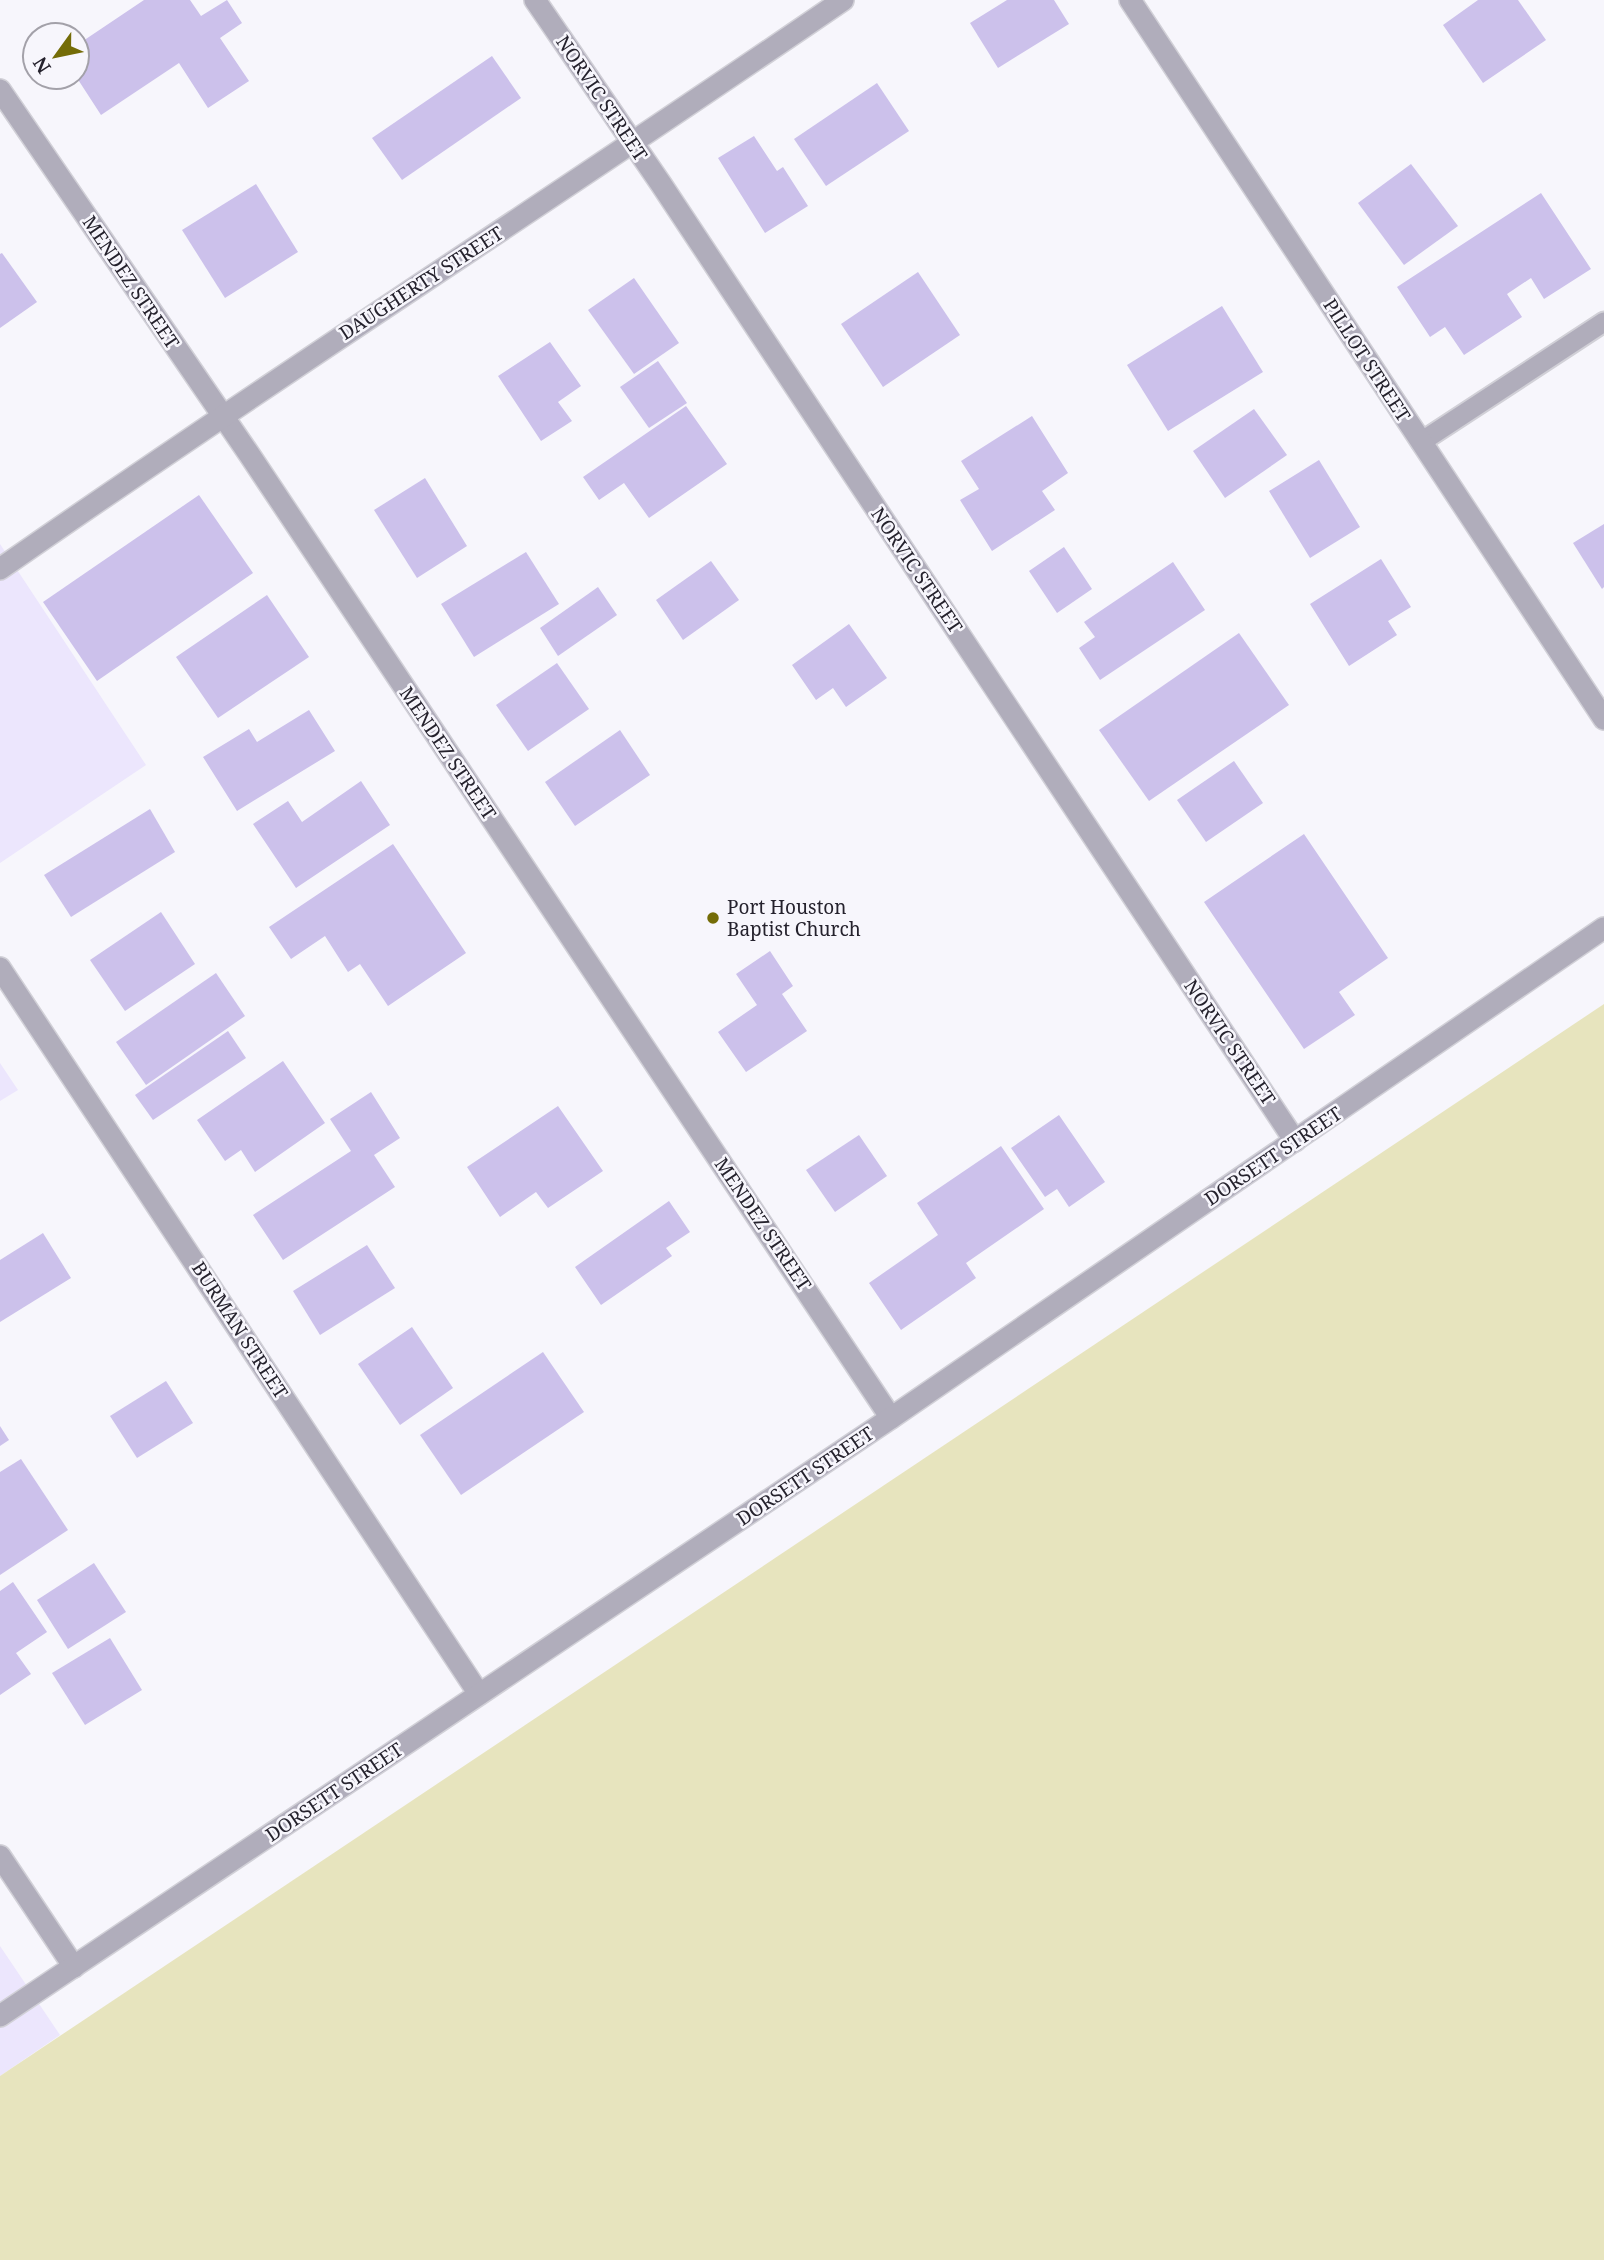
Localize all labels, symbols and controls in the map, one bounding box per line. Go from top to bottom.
north arrow [21,21,91,91]
street label: NORVIC STREET [550,30,654,166]
text: N [27,52,57,79]
street label: MENDEZ STREET [77,210,185,354]
street label: DAUGHERTY STREET [334,220,508,346]
street label: PILLOT STREET [1317,293,1417,427]
street label: NORVIC STREET [865,502,969,638]
street label: MENDEZ STREET [394,681,502,825]
place label: Port Houston Baptist Church [727,894,861,942]
marker: Port Houston Baptist Church [705,910,721,926]
street label: NORVIC STREET [1178,974,1282,1110]
street label: DORSETT STREET [1199,1100,1347,1212]
street label: MENDEZ STREET [709,1152,817,1296]
street label: BURMAN STREET [186,1256,294,1404]
street label: DORSETT STREET [731,1420,879,1532]
street label: DORSETT STREET [260,1736,408,1848]

